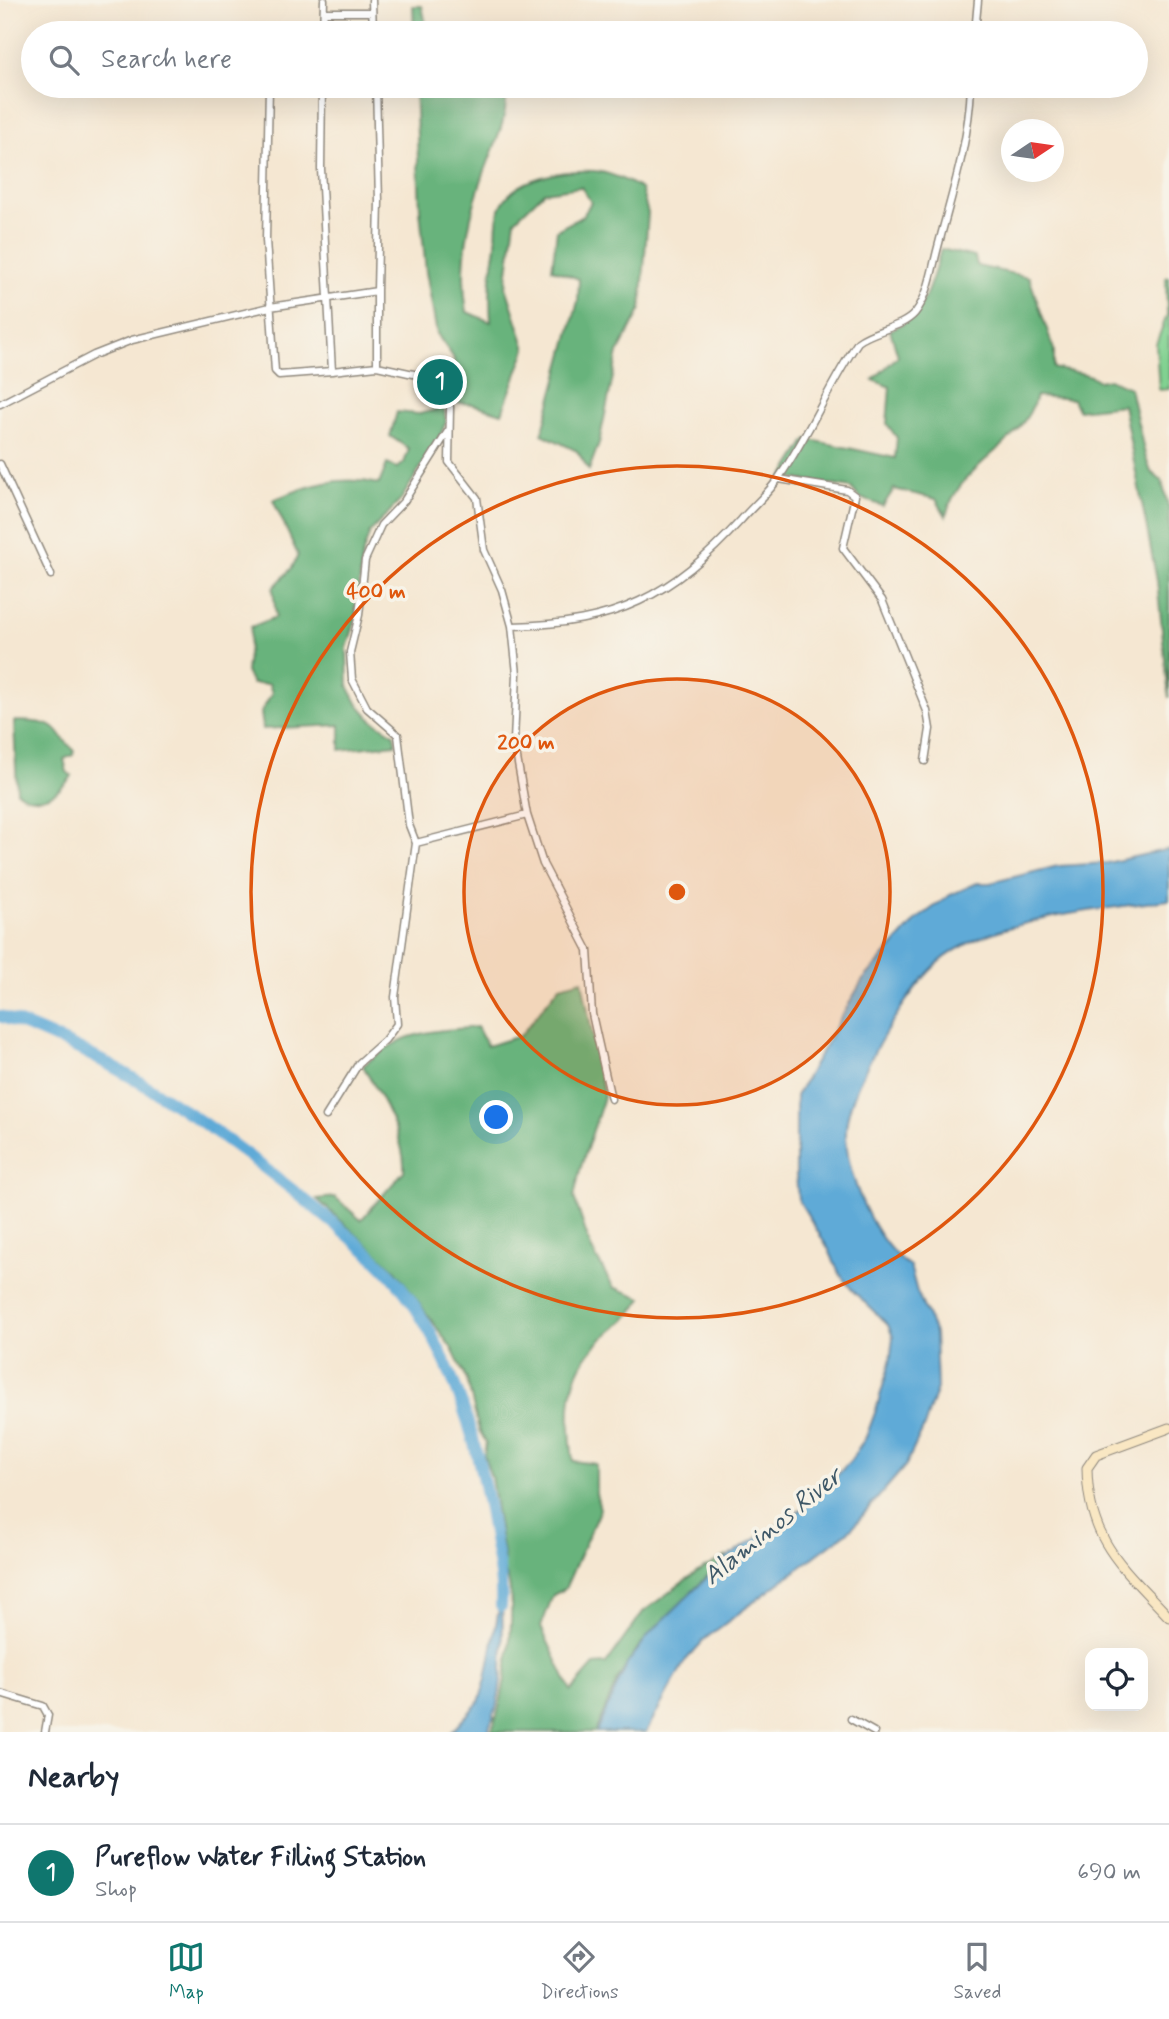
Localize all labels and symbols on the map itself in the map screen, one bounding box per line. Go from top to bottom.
north arrow [1001,119,1064,182]
pin: 1 [417,356,463,408]
text: 400 m [346,578,406,606]
text: 200 m [497,729,555,757]
centre of rings [665,880,689,904]
your location [479,1100,513,1134]
water label: Alaminos River [696,1458,852,1594]

